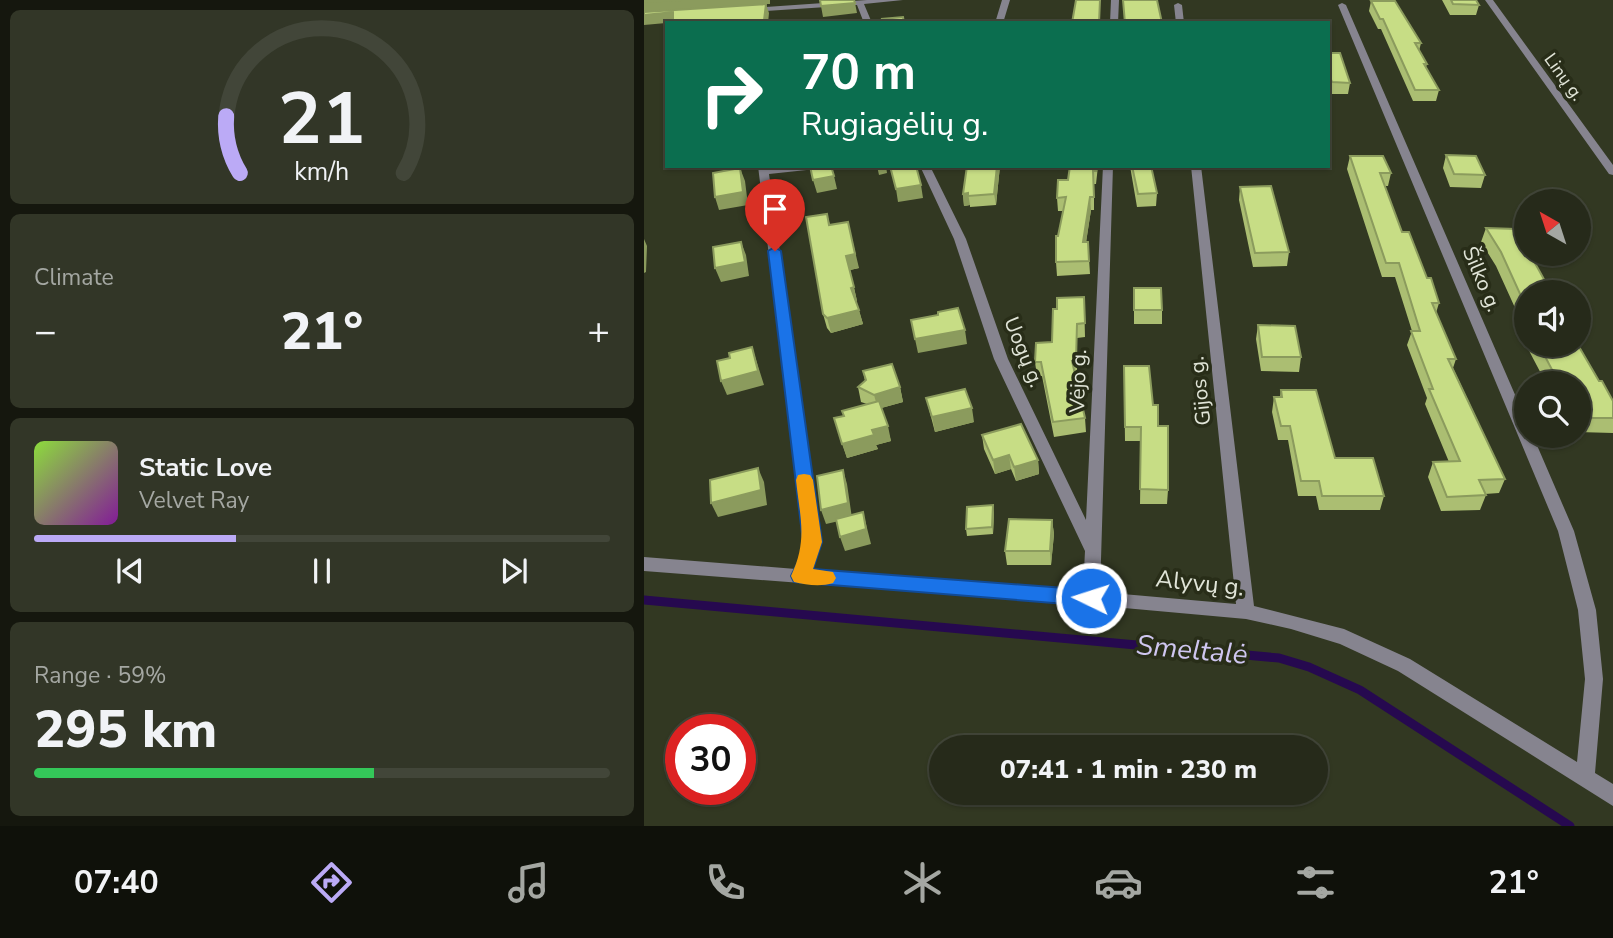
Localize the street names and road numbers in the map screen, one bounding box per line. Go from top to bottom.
street label: Linų g. [1539,48,1589,106]
street label: Šilko g. [1456,242,1508,316]
street label: Uogų g. [997,313,1051,391]
street label: Vėjo g. [1063,349,1093,414]
street label: Gijos g. [1182,355,1218,427]
street label: Alyvų g. [1154,562,1246,604]

